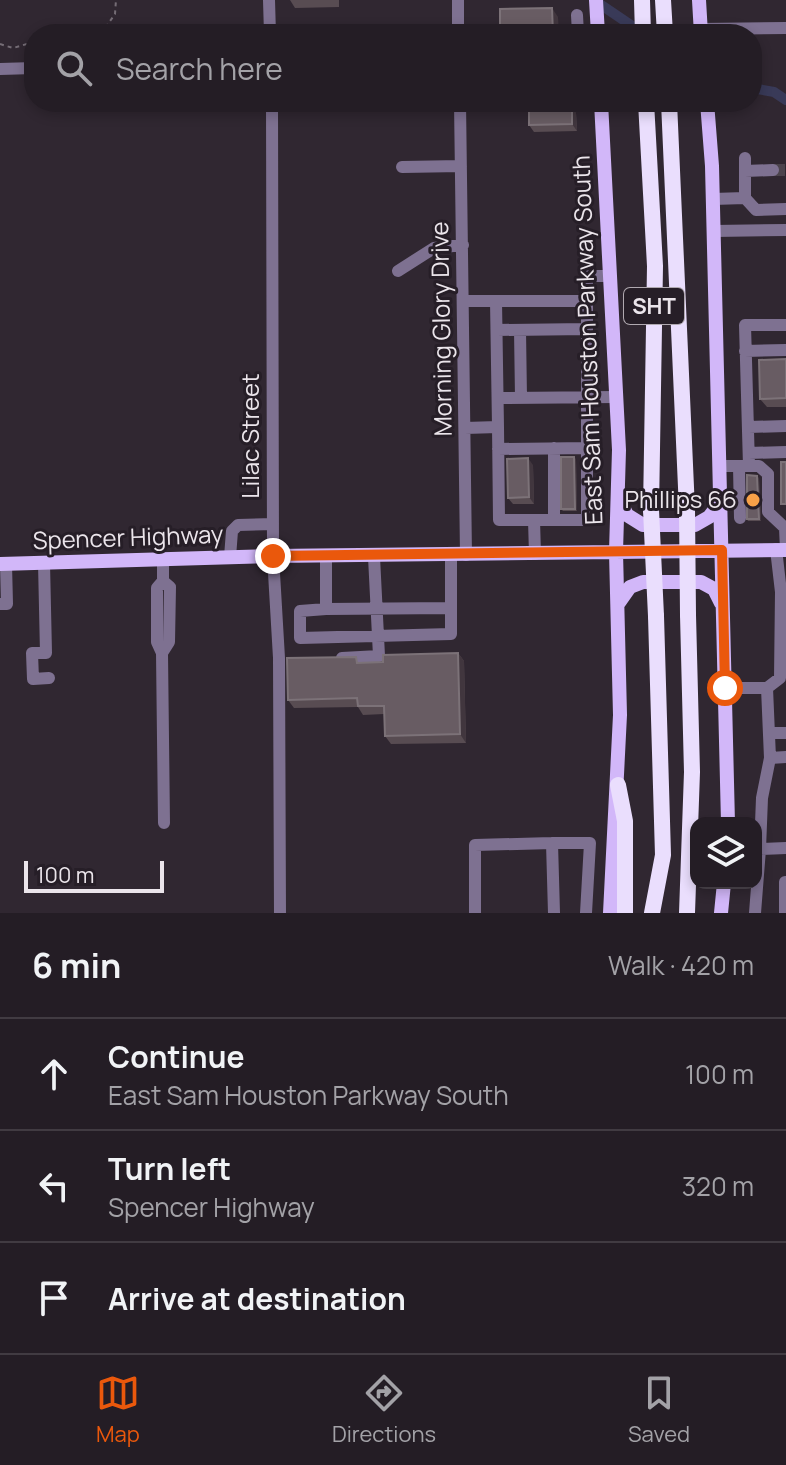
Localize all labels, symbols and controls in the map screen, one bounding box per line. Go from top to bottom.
search box [24,24,762,112]
icon: search [52,46,96,90]
text: Search here [116,48,283,89]
street label: East Sam Houston Parkway South [564,155,609,525]
street label: Morning Glory Drive [422,221,459,437]
road number: SHT [624,288,684,324]
street label: Lilac Street [233,373,266,499]
place label: Phillips 66 [625,482,737,515]
marker: Phillips 66 [744,491,762,509]
street label: Spencer Highway [32,517,224,556]
route end [255,538,291,574]
route start [707,670,743,706]
map controls [690,817,762,889]
button: layers [690,817,762,889]
scale bar [24,857,164,893]
text: 100 m [36,860,94,890]
text: 6 min [32,942,121,988]
text: Walk · 420 m [608,947,754,983]
text: Continue [108,1036,244,1077]
icon: ahead [32,1052,76,1096]
text: 100 m [685,1056,754,1092]
text: East Sam Houston Parkway South [108,1077,509,1113]
text: Turn left [108,1148,231,1189]
icon: left [32,1164,76,1208]
text: 320 m [682,1168,754,1204]
text: Spencer Highway [108,1189,315,1225]
icon: arrive [32,1276,76,1320]
text: Arrive at destination [108,1278,406,1319]
tab: Map [96,1371,140,1449]
tab: Directions [332,1371,436,1449]
tab: Saved [628,1371,690,1449]

